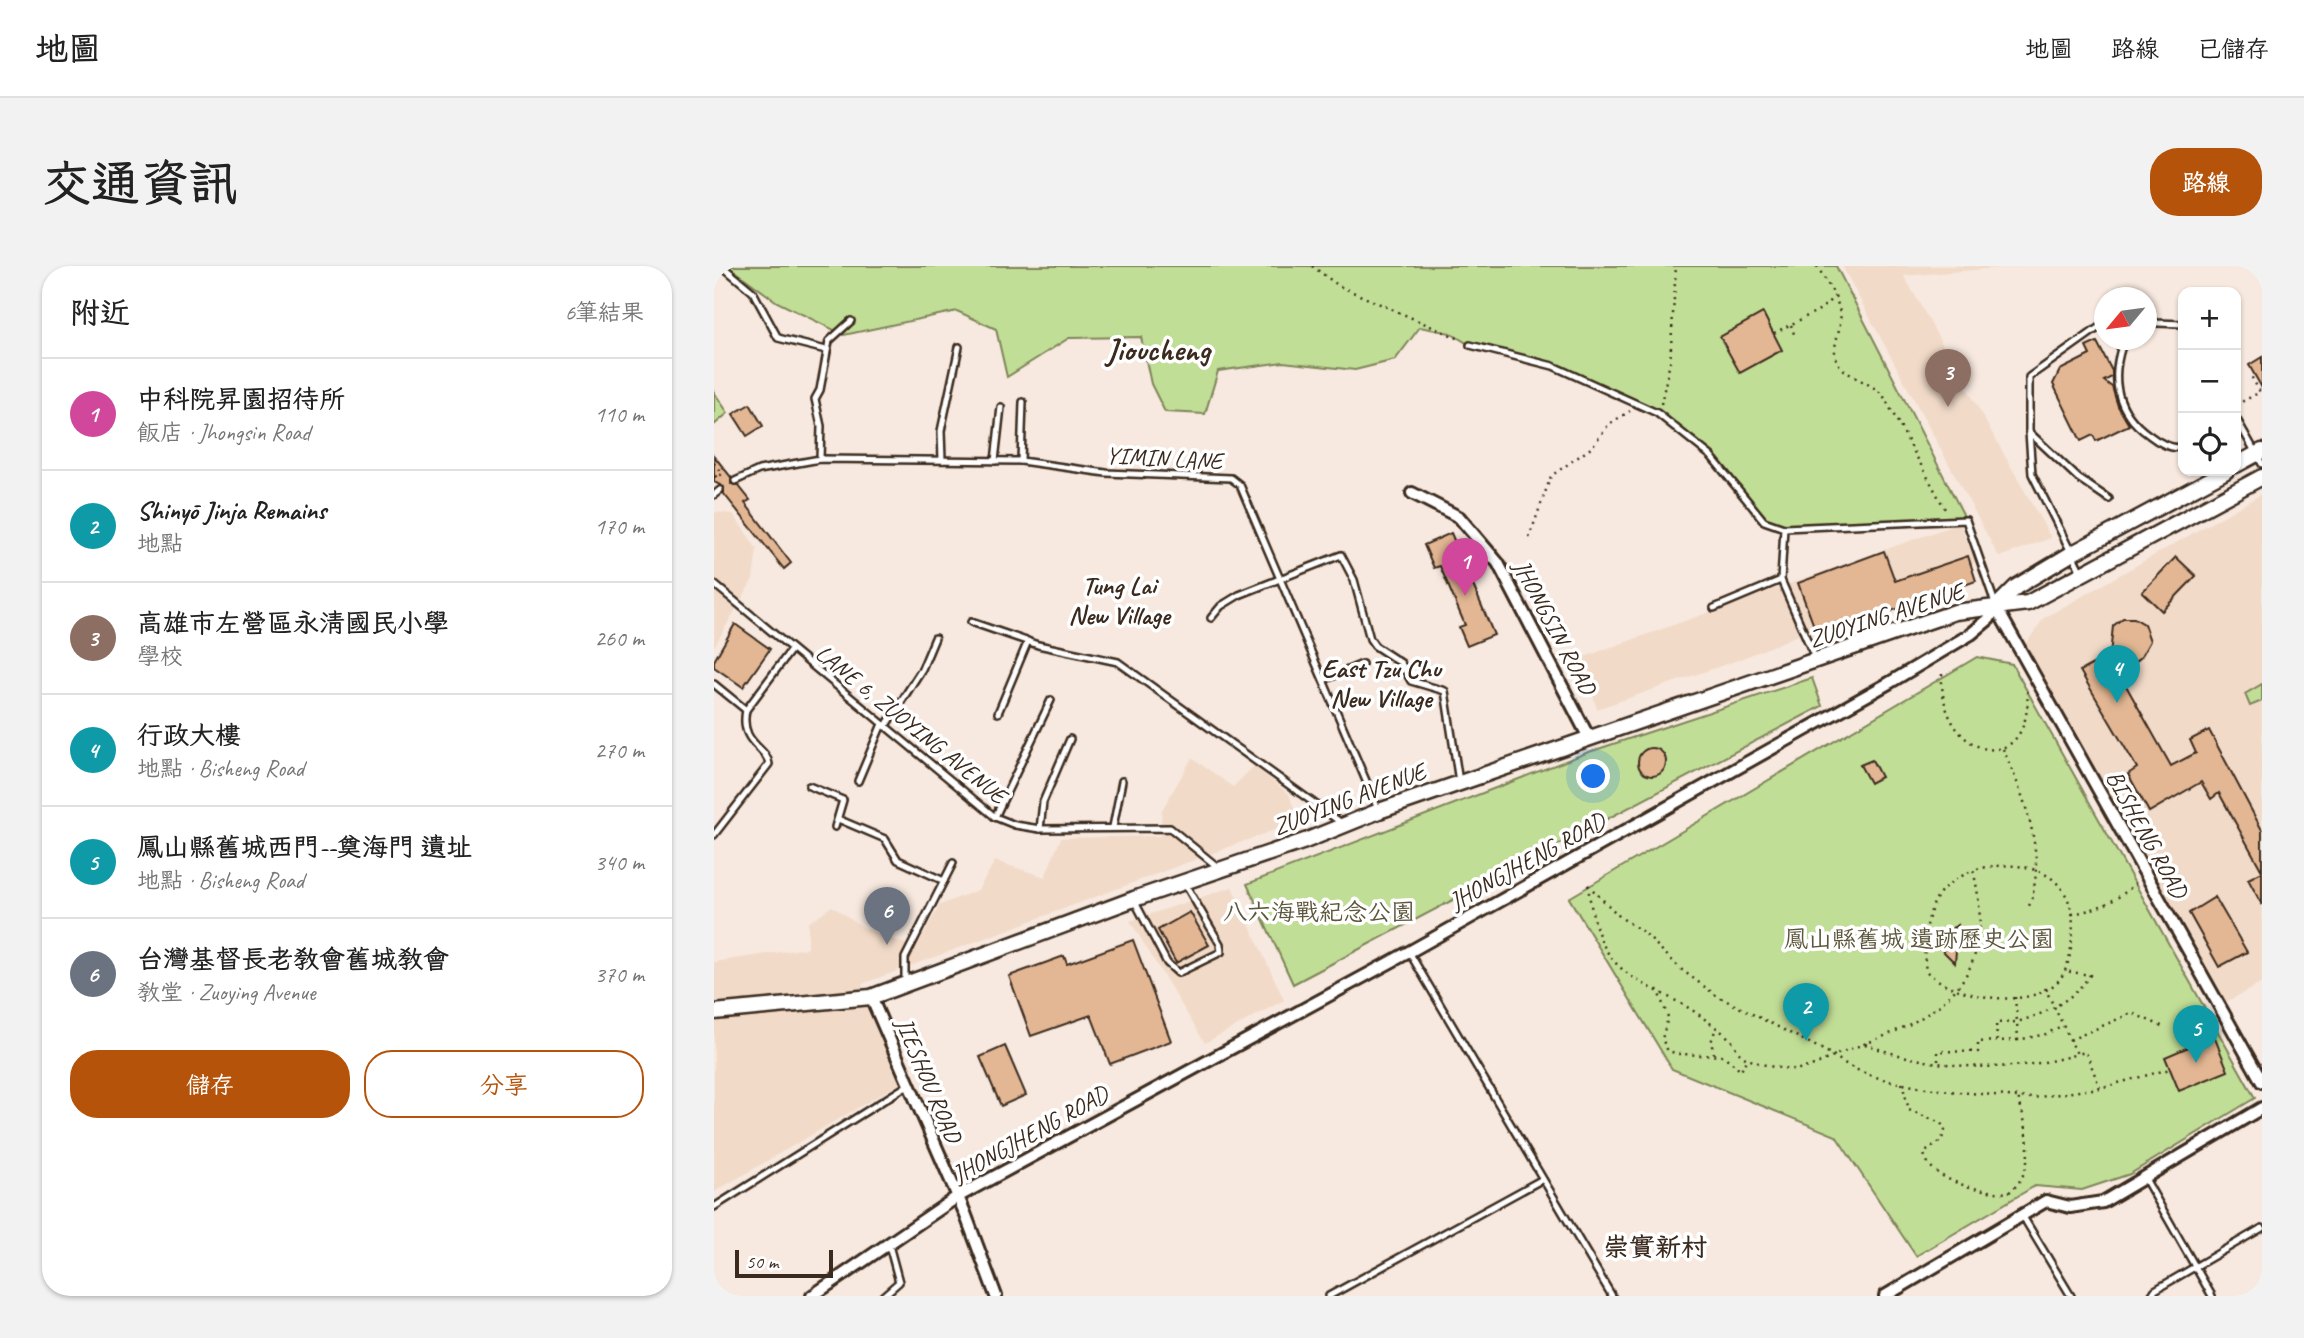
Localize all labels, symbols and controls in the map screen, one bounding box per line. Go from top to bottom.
text: 地圖 [35,28,101,70]
text: 地圖 [2025,34,2073,64]
text: 路線 [2111,34,2159,64]
text: 已儲存 [2197,34,2269,64]
button: 路線 [2150,148,2262,216]
text: 交通資訊 [42,153,238,215]
north arrow [2094,287,2157,350]
map controls [2178,287,2241,476]
button: + [2178,287,2241,350]
text: 附近 [70,294,130,332]
text: 6筆結果 [565,298,644,327]
district label: Jioucheng [1104,329,1212,370]
pin: 3 [1925,349,1971,407]
button: − [2178,350,2241,413]
text: 中科院昇園招待所 [137,383,345,416]
text: 1 [88,400,98,429]
text: 110 m [595,400,644,429]
button: locate [2178,413,2241,476]
text: 飯店 · Jhongsin Road [137,418,310,447]
street label: YIMIN LANE [1105,440,1226,476]
text: Shinyō Jinja Remains [137,494,326,527]
text: 2 [88,512,98,541]
text: 170 m [595,512,644,541]
text: 地點 [137,529,183,558]
pin: 1 [1442,538,1488,596]
street label: JHONGSIN ROAD [1506,554,1604,701]
district label: Tung Lai New Village [1069,569,1172,632]
street label: ZUOYING AVENUE [1805,575,1970,654]
text: 高雄市左營區永清國民小學 [137,607,449,640]
text: 3 [88,624,98,653]
text: 260 m [595,624,644,653]
street label: LANE 6, ZUOYING AVENUE [810,638,1015,812]
text: 學校 [137,642,183,671]
pin: 4 [2094,645,2140,703]
district label: East Tzu Chu New Village [1321,652,1443,715]
text: 行政大樓 [137,719,241,752]
text: 4 [88,736,98,765]
text: 270 m [595,736,644,765]
text: 地點 · Bisheng Road [137,754,304,783]
street label: ZUOYING AVENUE [1268,755,1433,842]
your location [1576,759,1610,793]
street label: BISHENG ROAD [2100,765,2195,905]
street label: JHONGJHENG ROAD [1443,805,1612,917]
text: 鳳山縣舊城西門--奠海門 遺址 [137,831,472,864]
text: 5 [88,848,98,877]
text: 340 m [595,848,644,877]
text: 地點 · Bisheng Road [137,866,304,895]
pin: 6 [864,887,910,945]
park label: 八六海戰紀念公園 [1223,897,1415,927]
park label: 鳳山縣舊城 遺跡歷史公園 [1784,924,2054,954]
text: 台灣基督長老教會舊城教會 [137,943,449,976]
text: 6 [88,960,98,989]
text: 370 m [595,960,644,989]
text: 教堂 · Zuoying Avenue [137,978,315,1007]
pin: 2 [1783,983,1829,1041]
pin: 5 [2173,1005,2219,1063]
street label: JIESHOU ROAD [889,1012,970,1149]
button: 儲存 [70,1050,350,1118]
button: 分享 [364,1050,644,1118]
street label: JHONGJHENG ROAD [946,1078,1115,1190]
district label: 崇實新村 [1603,1231,1707,1264]
scale bar [735,1247,833,1279]
text: 50 m [746,1250,778,1274]

